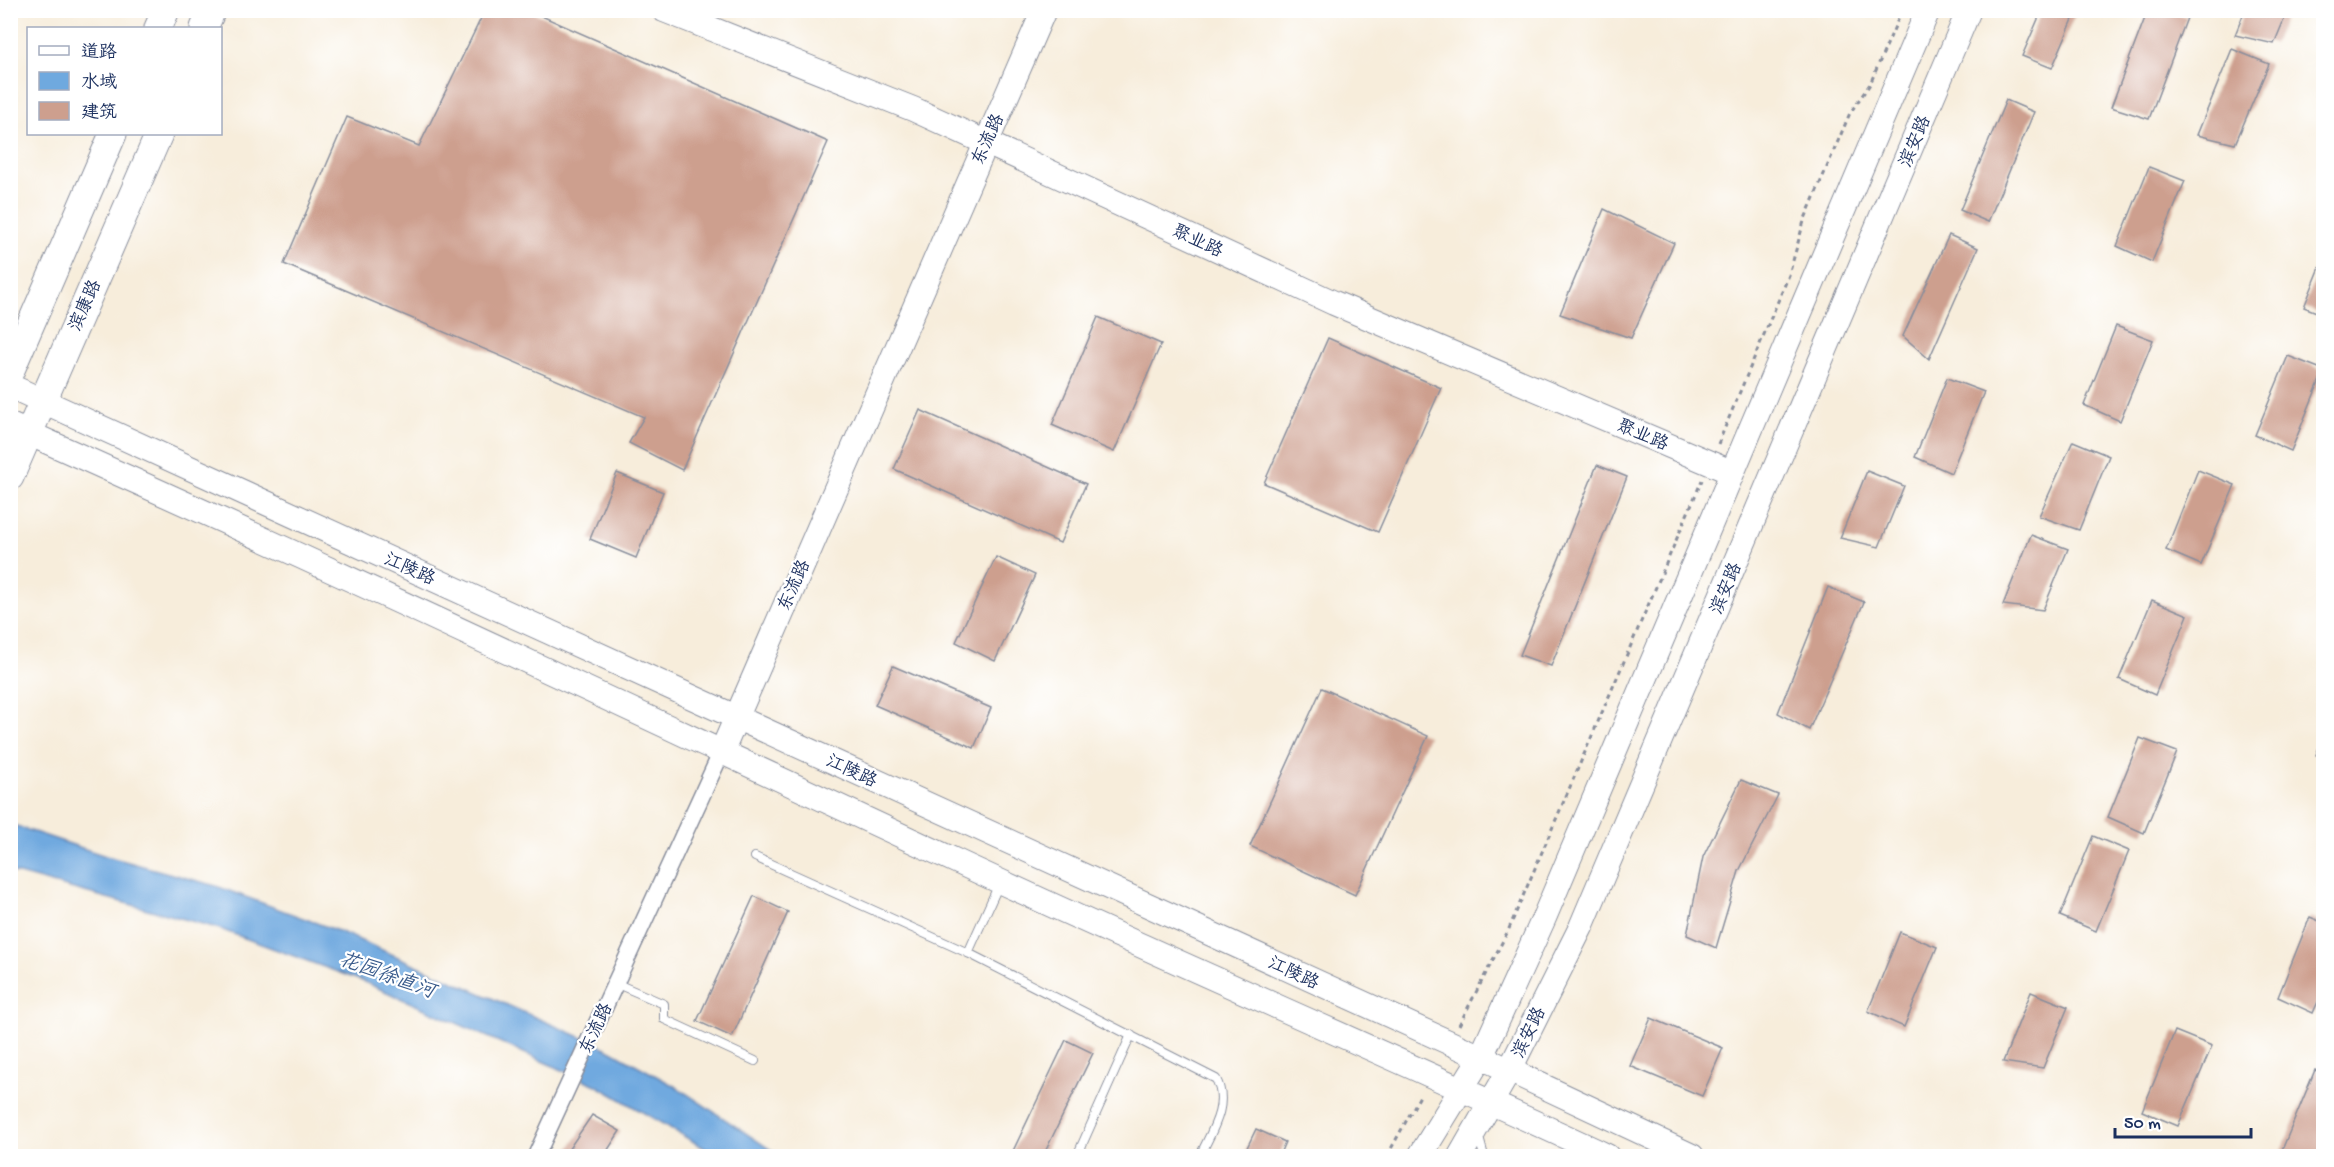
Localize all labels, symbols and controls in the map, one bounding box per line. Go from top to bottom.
legend [27,27,222,135]
text: 道路 [81,42,117,64]
text: 水域 [81,72,117,94]
text: 建筑 [81,102,117,124]
street label: 东流路 [968,111,1010,169]
street label: 滨安路 [1895,113,1937,171]
street label: 聚业路 [1168,220,1226,263]
street label: 滨康路 [64,276,107,335]
street label: 聚业路 [1613,415,1671,457]
street label: 江陵路 [380,549,438,591]
street label: 东流路 [774,557,816,615]
street label: 滨安路 [1706,560,1748,618]
street label: 江陵路 [822,750,880,793]
water label: 花园徐直河 [336,948,441,1006]
street label: 江陵路 [1264,952,1322,995]
street label: 东流路 [575,1000,618,1058]
street label: 滨安路 [1508,1004,1552,1062]
scale bar [2115,1101,2252,1139]
text: 50 m [2124,1114,2161,1135]

